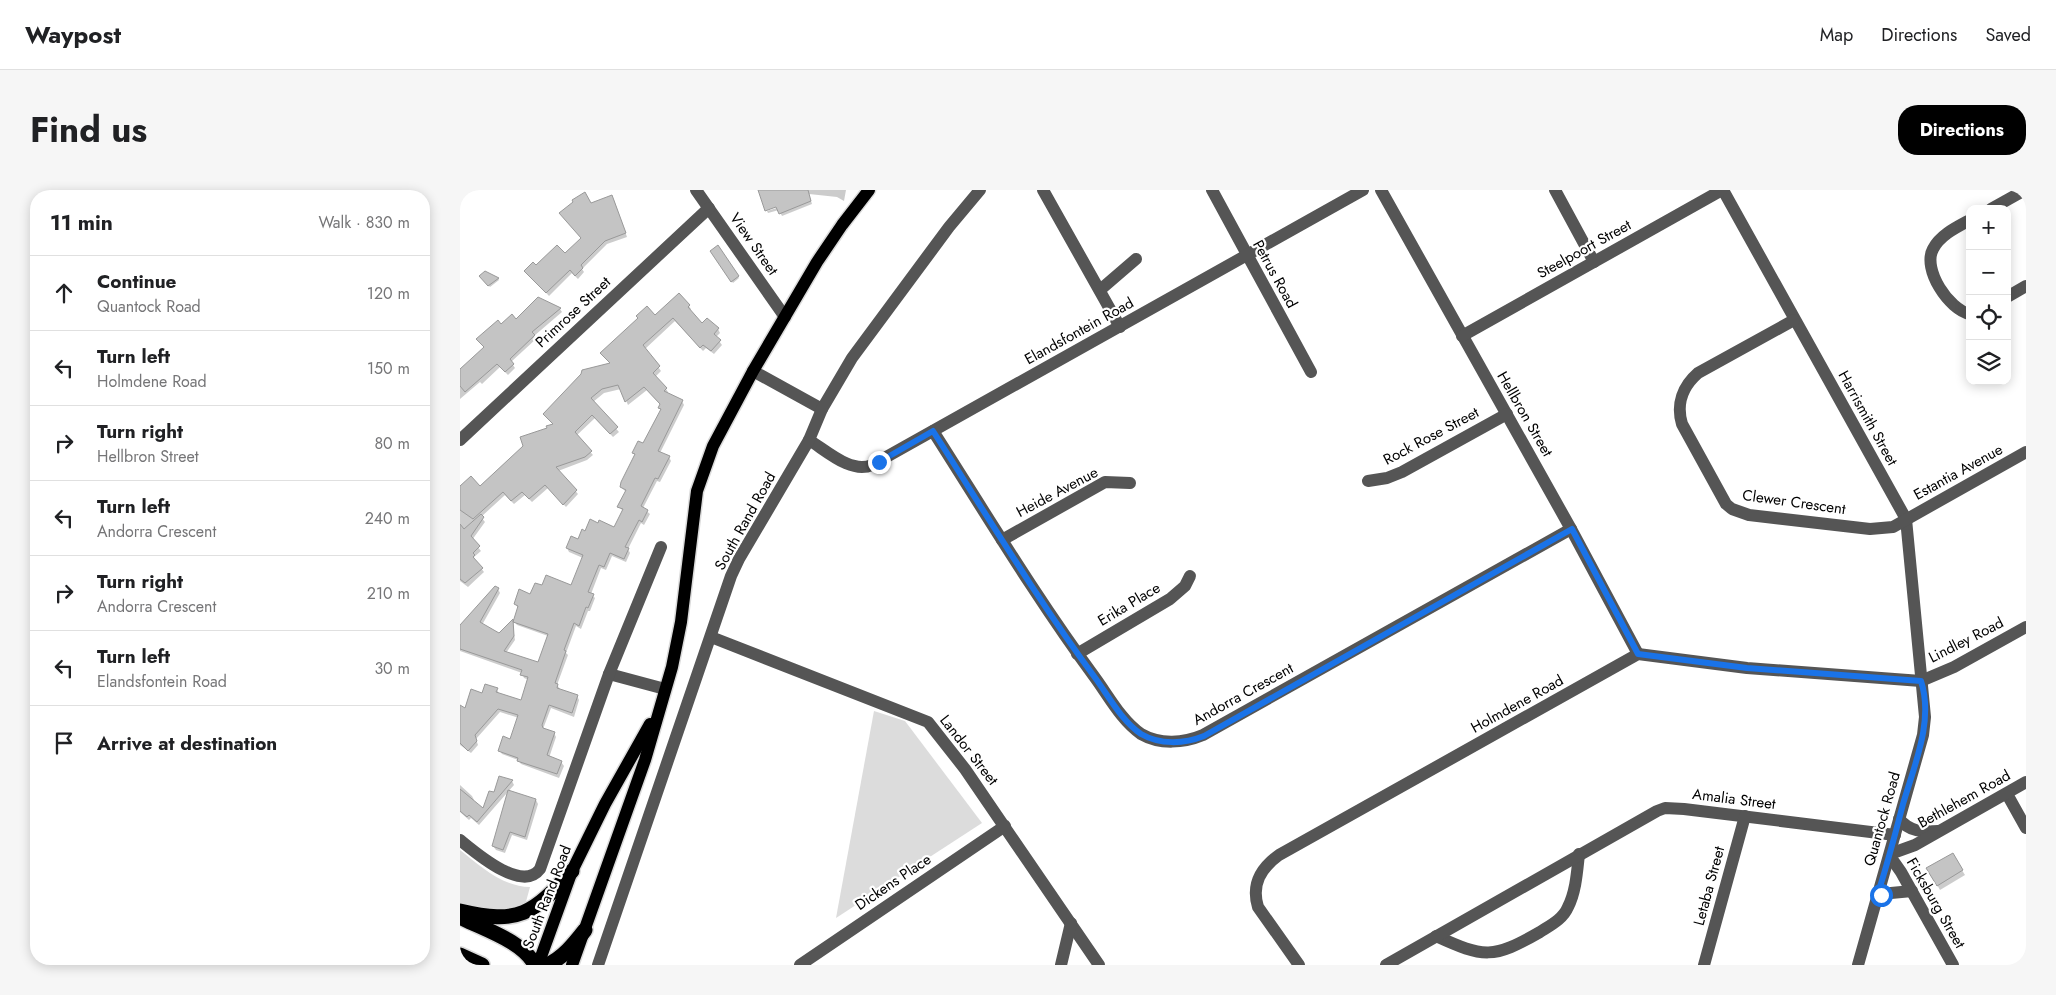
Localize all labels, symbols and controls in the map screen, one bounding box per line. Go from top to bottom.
text: Waypost [25,17,121,52]
text: Map [1820,22,1853,48]
text: Directions [1881,22,1957,48]
text: Saved [1985,22,2031,48]
text: Find us [30,105,147,155]
button: Directions [1898,105,2026,155]
map controls [1966,205,2011,385]
button: + [1966,205,2011,250]
text: 11 min [50,208,113,238]
street label: View Street [724,208,784,280]
text: Walk · 830 m [319,211,410,234]
street label: Steelpoort Street [1533,214,1635,284]
street label: Petrus Road [1247,236,1303,312]
button: − [1966,250,2011,295]
text: Continue [97,268,176,295]
street label: Primrose Street [530,271,616,353]
icon: ahead [50,279,78,307]
text: 120 m [367,282,410,305]
street label: Elandsfontein Road [1020,292,1138,370]
text: Quantock Road [97,295,201,318]
button: locate [1966,295,2011,340]
button: layers [1966,340,2011,385]
text: Turn left [97,343,170,370]
icon: left [50,354,78,382]
text: 150 m [367,357,410,380]
street label: Hellbron Street [1492,367,1559,461]
street label: Harrismith Street [1833,367,1903,470]
text: Holmdene Road [97,370,207,393]
street label: Rock Rose Street [1379,401,1483,470]
text: Turn right [97,418,183,445]
icon: right [50,429,78,457]
text: 80 m [374,432,410,455]
street label: Estantia Avenue [1909,438,2007,506]
text: Hellbron Street [97,445,199,468]
route end [868,451,891,474]
street label: Heide Avenue [1012,461,1102,523]
street label: South Rand Road [709,468,781,574]
street label: Clewer Crescent [1741,484,1847,520]
text: Turn left [97,493,170,520]
icon: left [50,504,78,532]
text: 240 m [365,507,410,530]
text: Andorra Crescent [97,520,216,543]
text: Turn right [97,568,183,595]
street label: Erika Place [1094,577,1165,631]
icon: right [50,579,78,607]
text: 210 m [367,582,410,605]
text: Andorra Crescent [97,595,216,618]
street label: Lindley Road [1925,612,2007,668]
text: Turn left [97,643,170,670]
icon: left [50,654,78,682]
text: 30 m [374,657,410,680]
street label: Andorra Crescent [1189,657,1298,731]
street label: Holmdene Road [1467,669,1567,739]
text: Elandsfontein Road [97,670,227,693]
street label: Landor Street [934,710,1004,790]
icon: arrive [50,729,78,757]
text: Arrive at destination [97,730,277,757]
street label: Bethlehem Road [1914,764,2014,834]
street label: Quantock Road [1858,769,1906,869]
street label: Amalia Street [1691,783,1777,815]
street label: South Rand Road [517,842,577,952]
street label: Letaba Street [1688,843,1730,928]
street label: Dickens Place [851,848,936,916]
street label: Ficksburg Street [1901,854,1971,953]
route start [1870,884,1893,907]

